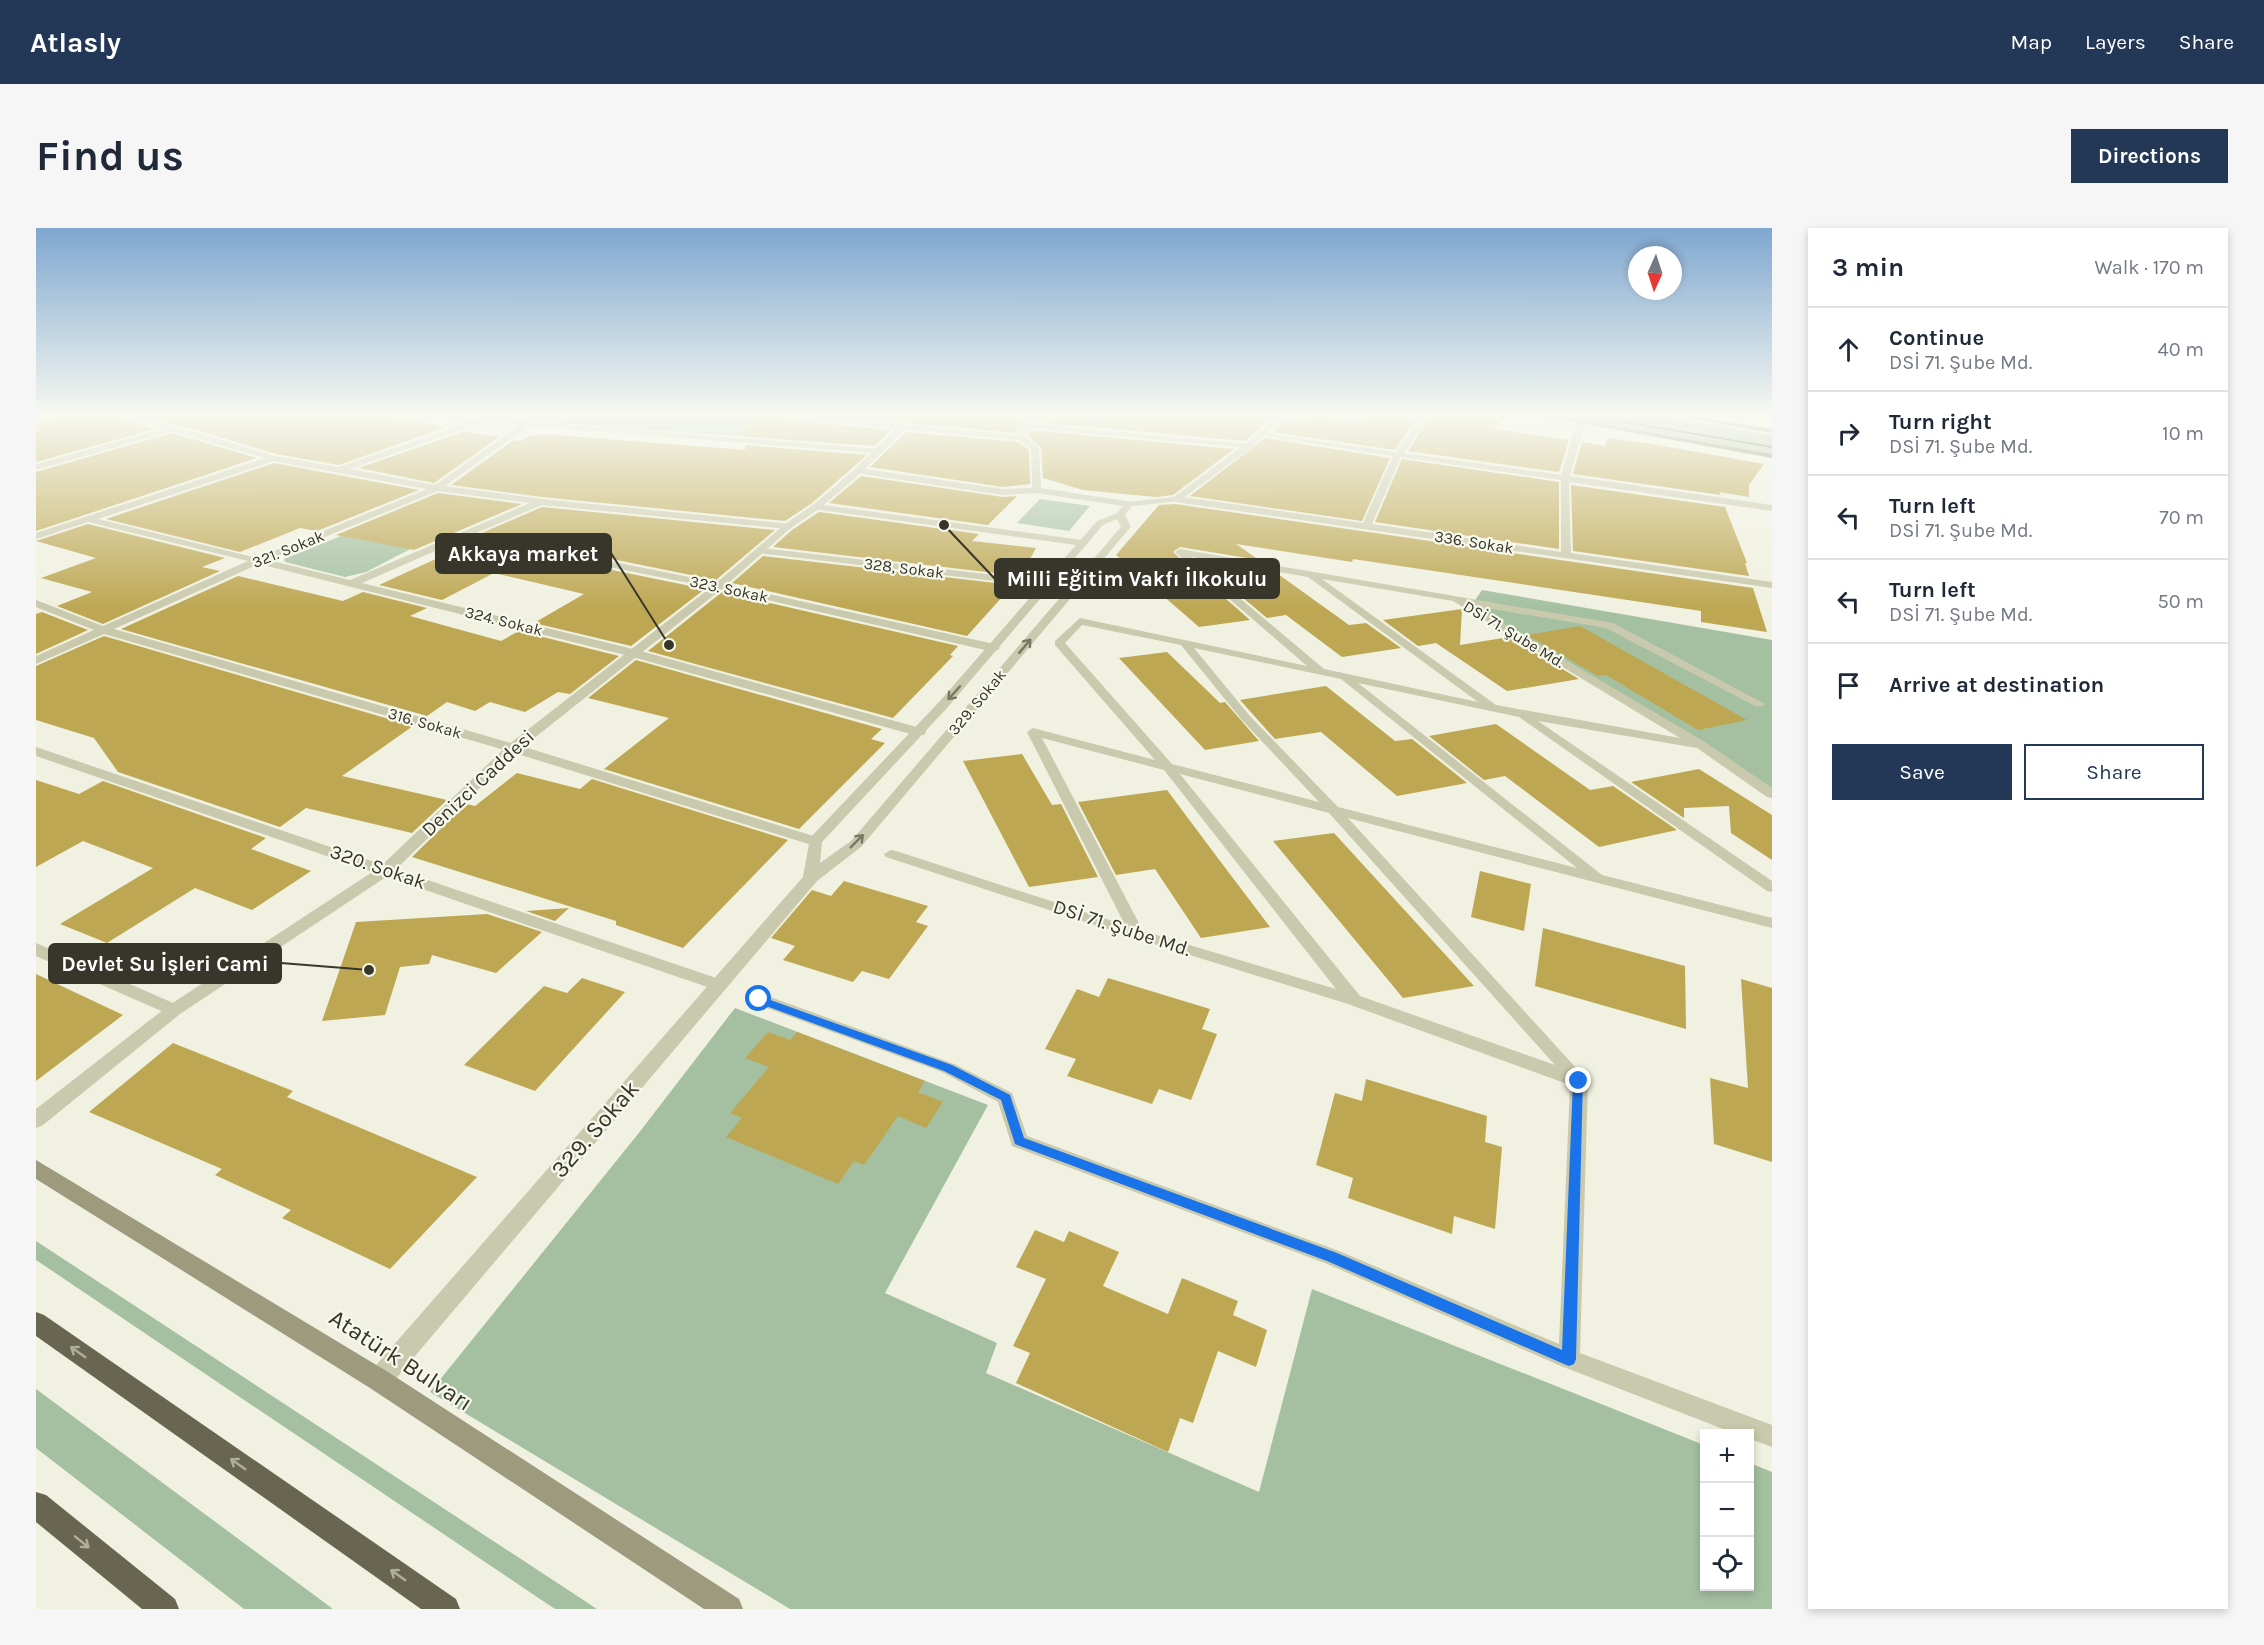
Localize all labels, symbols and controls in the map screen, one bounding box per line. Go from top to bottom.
text: Atlasly [30,26,121,59]
text: Map [2010,30,2052,54]
text: Layers [2085,30,2146,54]
text: Share [2179,30,2234,54]
button: Directions [2071,129,2228,183]
text: Find us [36,131,184,181]
north arrow [1628,246,1682,300]
text: 3 min [1832,252,1904,283]
text: Walk · 170 m [2094,256,2204,279]
text: Continue [1889,325,1984,351]
icon: ahead [1832,333,1865,366]
text: 40 m [2158,338,2204,361]
text: DSİ 71. Şube Md. [1889,351,2032,374]
text: Turn right [1889,409,1992,435]
icon: right [1832,417,1865,450]
text: 10 m [2162,422,2204,445]
text: DSİ 71. Şube Md. [1889,435,2032,458]
text: Turn left [1889,493,1976,519]
icon: left [1832,501,1865,534]
text: 70 m [2159,506,2204,529]
text: DSİ 71. Şube Md. [1889,519,2032,542]
street label: 321. Sokak [249,526,327,572]
street label: 336. Sokak [1433,526,1515,558]
callout: Akkaya market [436,534,611,573]
text: Akkaya market [448,542,598,566]
street label: 328, Sokak [863,554,945,582]
callout: Milli Eğitim Vakfı İlkokulu [995,559,1279,598]
text: Milli Eğitim Vakfı İlkokulu [1007,566,1267,591]
street label: 323. Sokak [688,571,770,607]
text: Turn left [1889,577,1976,603]
icon: left [1832,585,1865,618]
text: 50 m [2157,590,2204,613]
street label: DSİ 71. Şube Md. [1460,596,1568,672]
street label: 324. Sokak [463,602,545,640]
text: DSİ 71. Şube Md. [1889,603,2032,626]
one-way arrow [1018,639,1032,654]
street label: 329. Sokak [944,665,1010,739]
icon: arrive [1832,669,1865,702]
text: Arrive at destination [1889,672,2104,698]
one-way arrow [947,685,961,700]
street label: 316. Sokak [386,703,464,743]
street label: Denizci Caddesi [417,725,539,841]
button: Save [1832,744,2012,800]
button: Share [2024,744,2204,800]
one-way arrow [850,834,865,849]
street label: 320. Sokak [327,840,429,894]
street label: DSİ 71. Şube Md. [1050,895,1194,961]
callout: Devlet Su İşleri Cami [49,944,281,983]
text: Devlet Su İşleri Cami [61,951,269,976]
route start [745,985,771,1011]
route end [1565,1067,1591,1093]
street label: 329. Sokak [545,1075,645,1183]
street label: Atatürk Bulvarı [324,1303,478,1417]
one-way arrow [70,1346,87,1358]
map controls [1700,1429,1754,1591]
button: + [1700,1429,1754,1483]
one-way arrow [230,1458,247,1470]
button: − [1700,1483,1754,1537]
one-way arrow [73,1535,89,1548]
button: locate [1700,1537,1754,1591]
one-way arrow [390,1569,406,1581]

